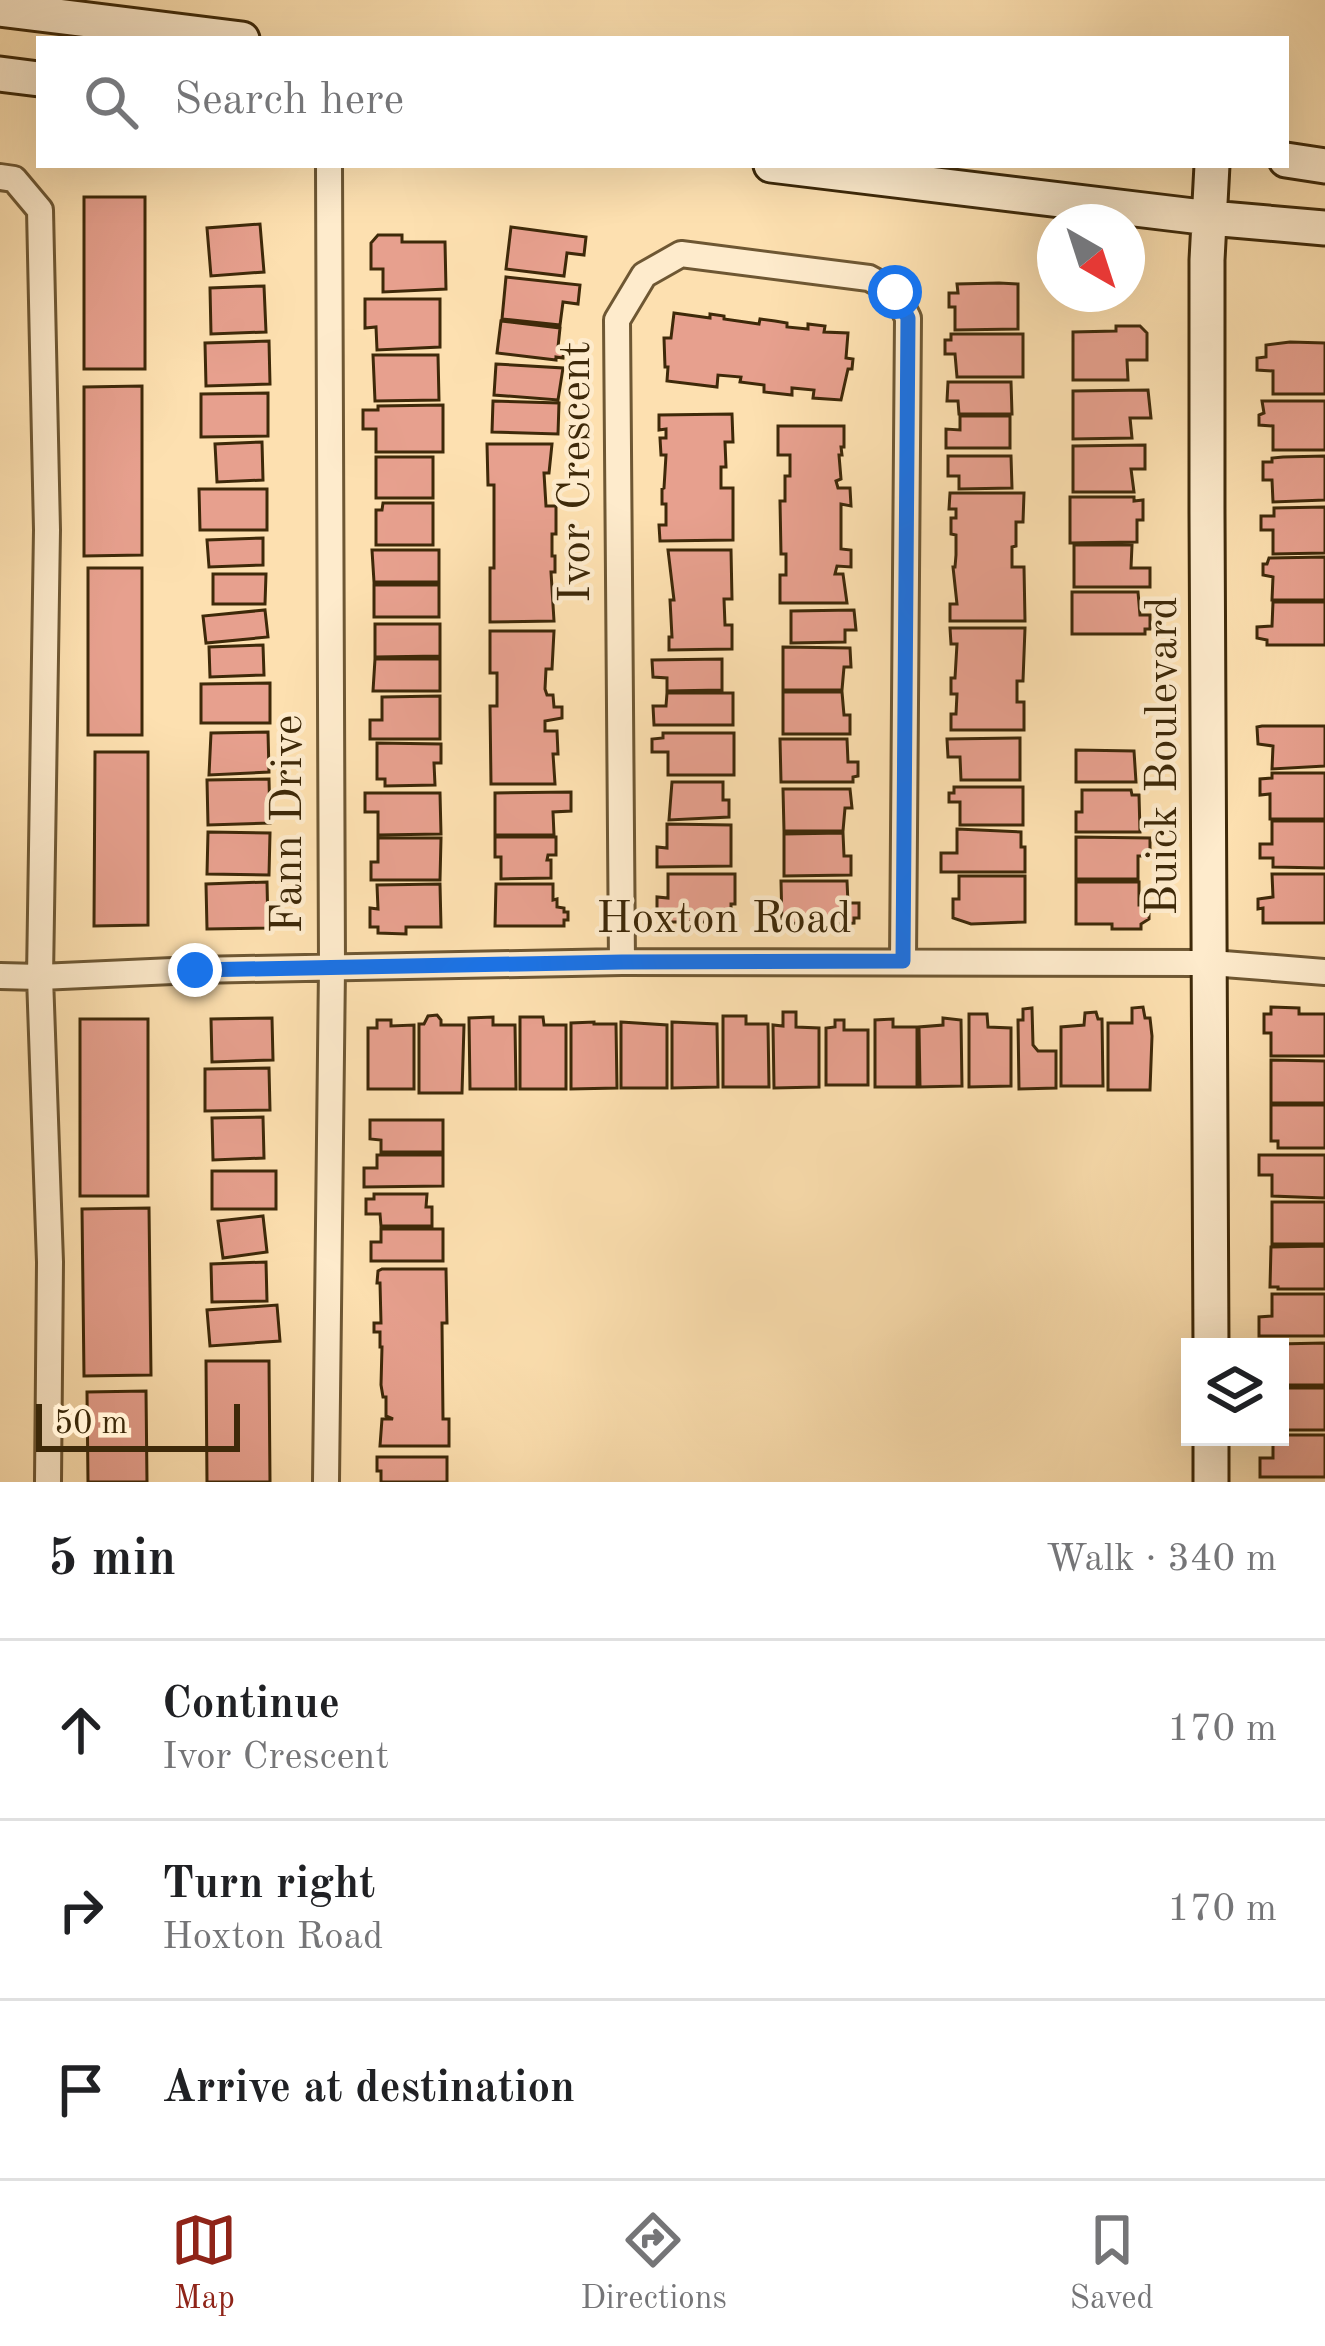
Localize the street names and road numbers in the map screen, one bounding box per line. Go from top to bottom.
street label: Ivor Crescent [555,341,600,603]
street label: Buick Boulevard [1142,596,1187,916]
street label: Fann Drive [267,714,312,934]
street label: Hoxton Road [596,898,852,943]

